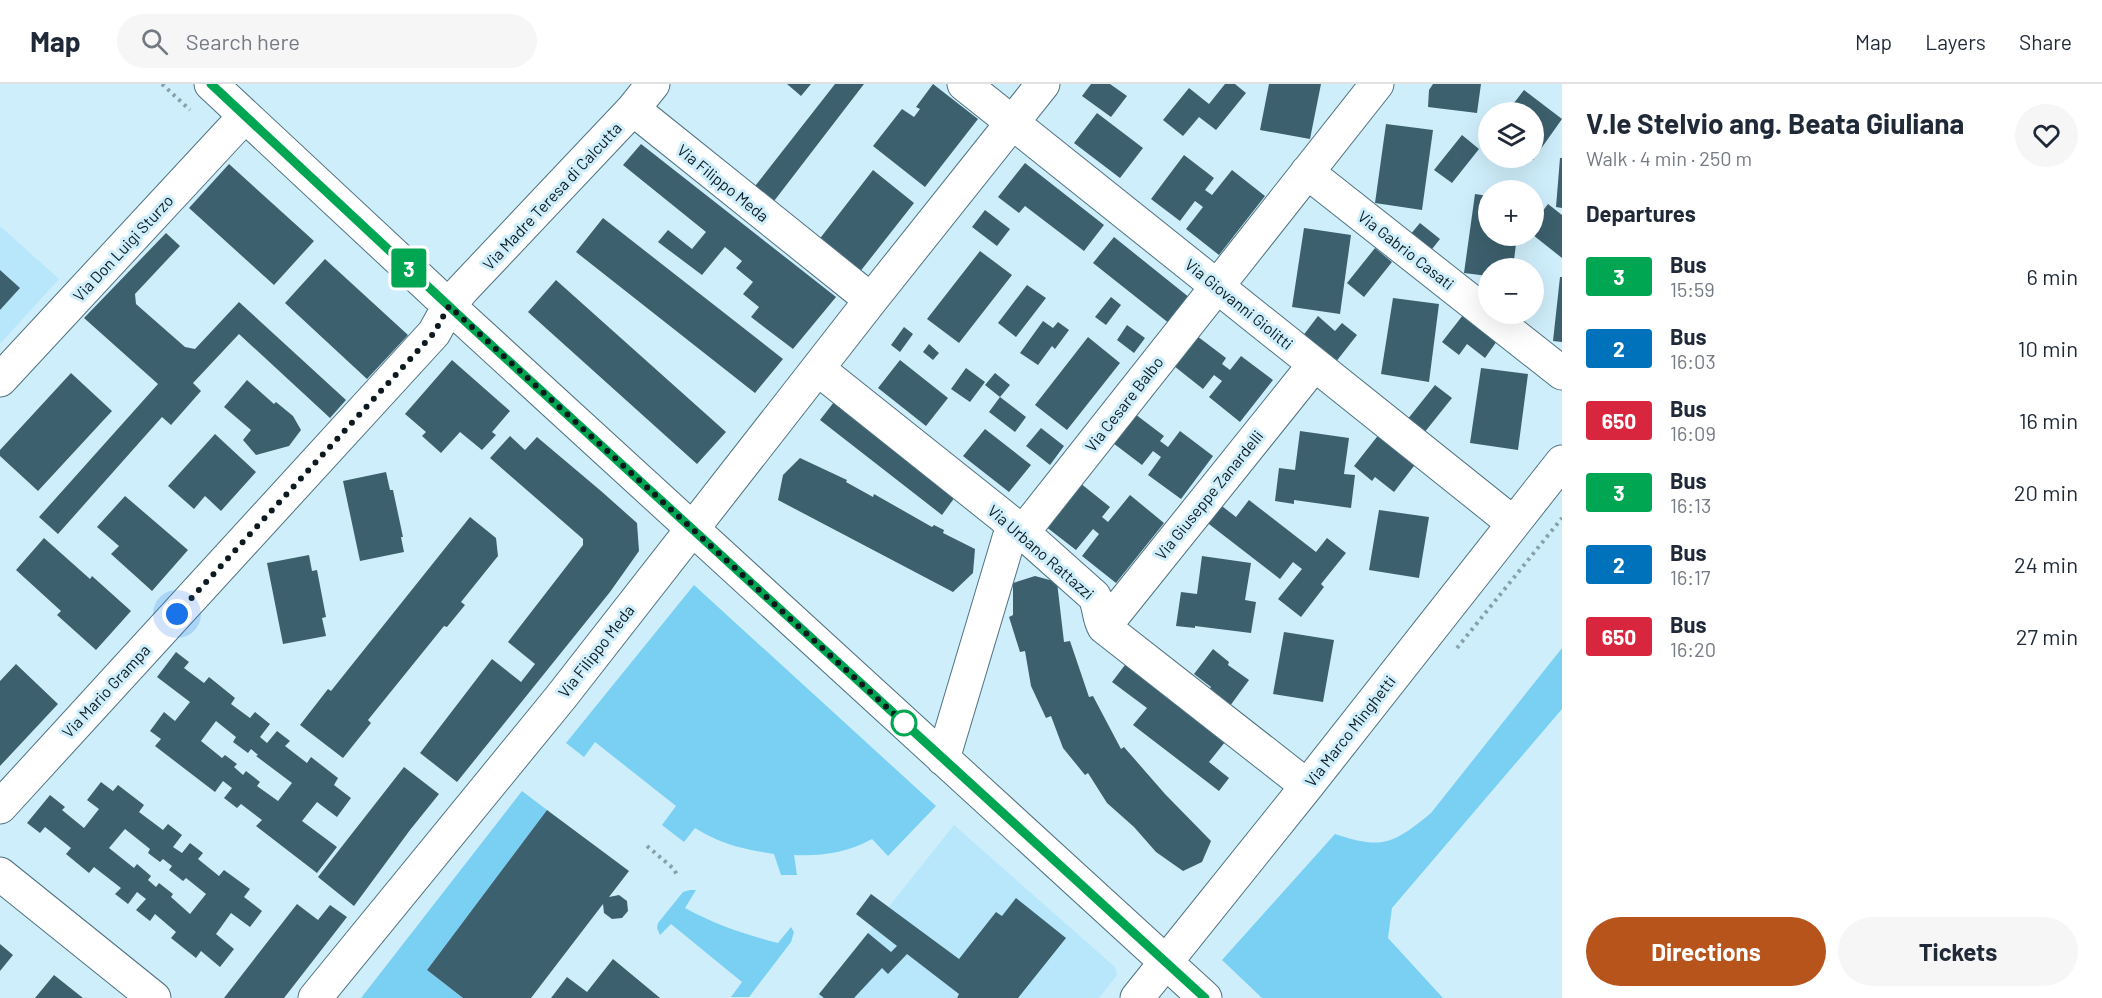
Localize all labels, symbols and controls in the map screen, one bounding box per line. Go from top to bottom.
search box [117,14,537,68]
text: Map [30,24,81,58]
icon: search [138,25,171,58]
text: Search here [186,28,300,54]
text: Map [1855,29,1892,54]
text: Layers [1925,29,1986,54]
text: Share [2019,29,2072,54]
map controls [1478,102,1544,324]
button: layers [1478,102,1544,168]
button: heart [2015,104,2078,167]
text: V.le Stelvio ang. Beata Giuliana [1586,106,1964,140]
street label: Via Madre Teresa di Calcutta [478,118,625,273]
street label: Via Filippo Meda [674,140,773,225]
text: Walk · 4 min · 250 m [1586,146,1752,170]
button: + [1478,180,1544,246]
street label: Via Don Luigi Sturzo [69,191,177,305]
text: Departures [1586,200,1696,226]
street label: Via Gabrio Casati [1354,206,1458,293]
line badge: 3 [390,248,428,288]
text: Bus [1670,251,1707,277]
street label: Via Giovanni Giolitti [1181,254,1297,353]
text: 3 [403,256,415,281]
button: − [1478,258,1544,324]
text: 6 min [2027,263,2078,289]
text: 3 [1613,264,1625,289]
text: 15:59 [1670,277,1715,301]
text: Bus [1670,323,1707,349]
text: 10 min [2018,335,2078,361]
text: 2 [1613,336,1625,361]
text: 16:03 [1670,349,1716,373]
street label: Via Cesare Balbo [1081,352,1167,455]
text: Bus [1670,395,1707,421]
text: 16 min [2019,407,2078,433]
text: 650 [1602,408,1636,433]
text: 16:09 [1670,421,1716,445]
street label: Via Giuseppe Zanardelli [1151,426,1267,563]
text: Bus [1670,467,1707,493]
text: 20 min [2014,479,2078,505]
text: 3 [1613,480,1625,505]
text: 16:13 [1670,493,1711,517]
street label: Via Urbano Rattazzi [984,500,1098,603]
text: Bus [1670,539,1707,565]
text: 24 min [2014,551,2078,577]
text: 2 [1613,552,1625,577]
text: 16:17 [1670,565,1711,589]
your location [162,599,192,629]
street label: Via Filippo Meda [554,601,638,701]
text: Bus [1670,611,1707,637]
text: 27 min [2016,623,2078,649]
text: 650 [1602,624,1636,649]
text: 16:20 [1670,637,1716,661]
street label: Via Mario Grampa [58,640,154,741]
street label: Via Marco Minghetti [1300,671,1399,790]
unlabelled marker [891,710,917,736]
button: Directions [1586,917,1826,986]
button: Tickets [1838,917,2078,986]

